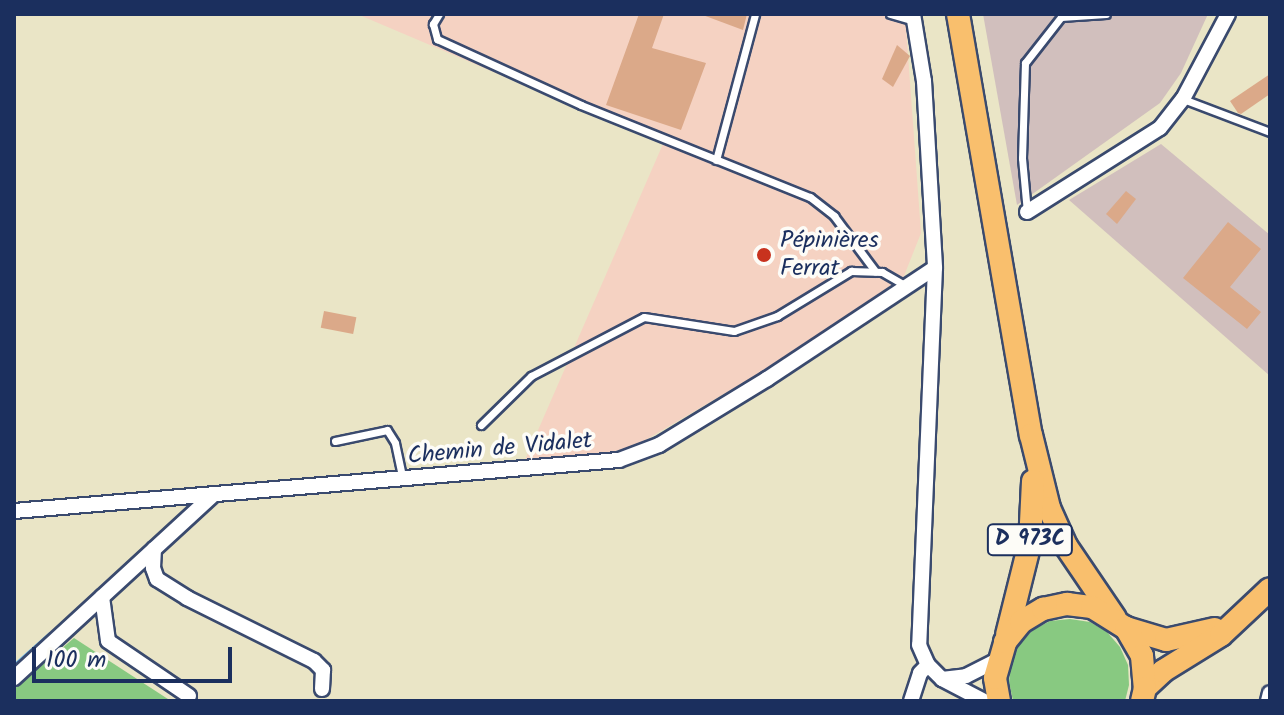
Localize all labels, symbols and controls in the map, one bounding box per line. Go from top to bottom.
place label: Pépinières Ferrat [780,227,879,283]
marker: Pépinières Ferrat [755,246,773,264]
street label: Chemin de Vidalet [406,427,594,471]
road number: D 973C [986,522,1074,558]
scale bar [36,631,236,681]
text: 100 m [46,641,106,680]

